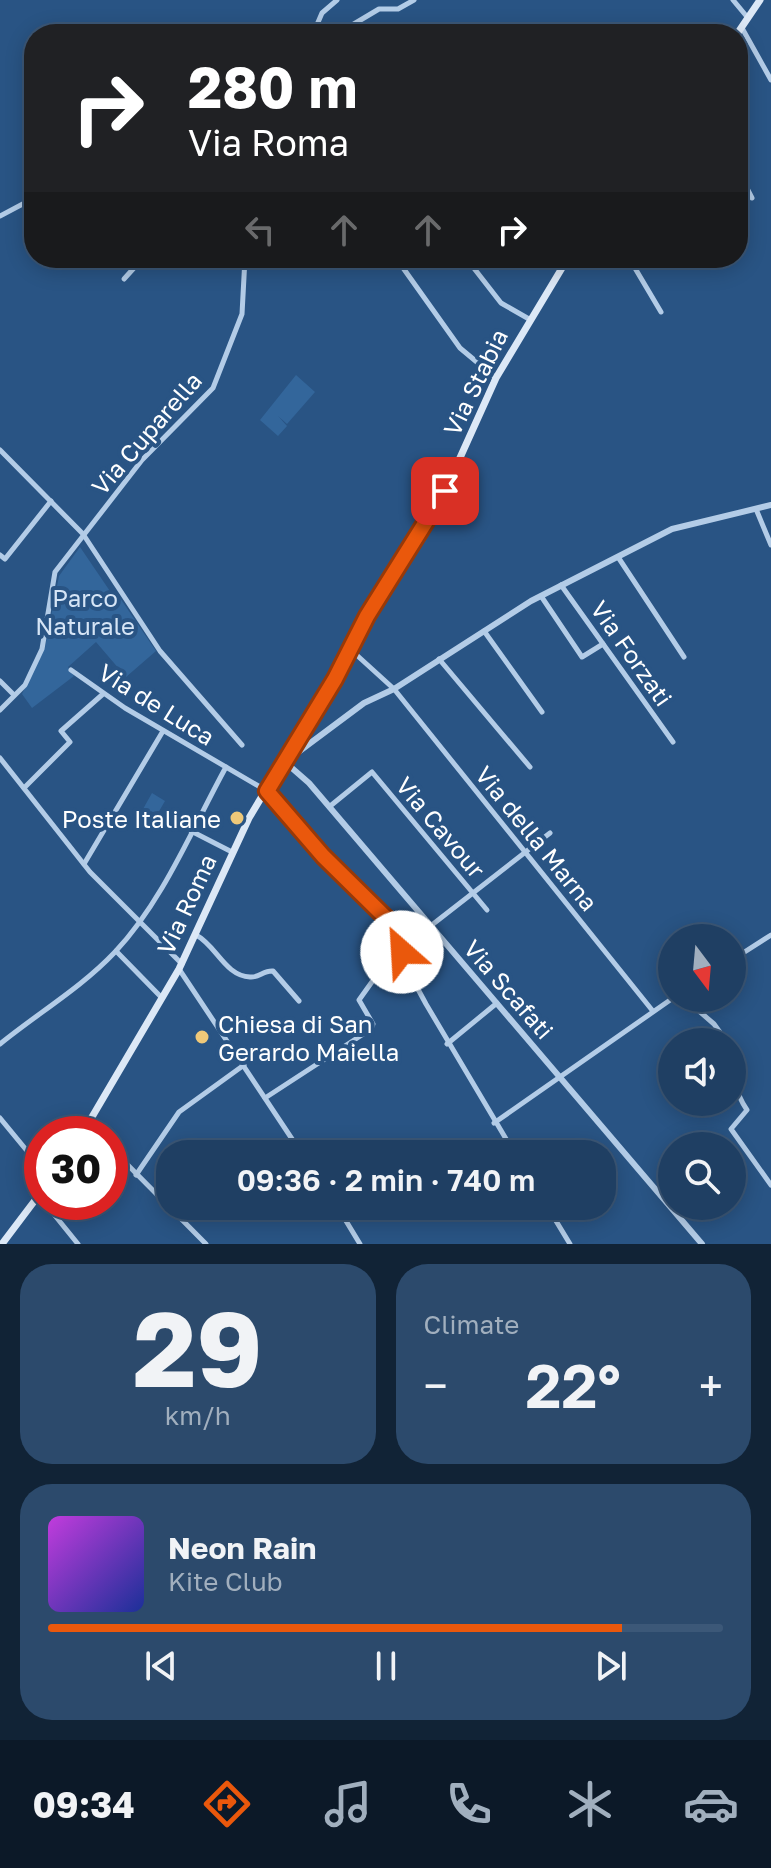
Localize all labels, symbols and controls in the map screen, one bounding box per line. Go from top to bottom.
text: 280 m [188,53,357,120]
icon: right [56,56,160,160]
text: Via Roma [188,121,349,164]
icon: left [238,208,282,252]
icon: ahead [322,208,366,252]
icon: ahead [406,208,450,252]
icon: right [490,208,534,252]
street label: Via Stabia [437,324,513,440]
street label: Via Cuparella [85,366,207,500]
pin [411,457,479,525]
icon: arrive [423,469,467,513]
park label: Parco Naturale [35,583,135,640]
street label: Via Forzati [585,595,679,711]
street label: Via de Luca [94,657,220,751]
street label: Via della Marna [470,760,604,916]
street label: Via Cavour [390,771,492,883]
place label: Poste Italiane [62,804,221,833]
marker: Poste Italiane [228,809,246,827]
street label: Via Roma [150,849,222,959]
position arrow [360,910,444,994]
north arrow [658,924,746,1012]
map controls [658,924,746,1220]
street label: Via Scafati [458,934,560,1044]
place label: Chiesa di San Gerardo Maiella [218,1009,399,1066]
marker: Chiesa di San Gerardo Maiella [193,1028,211,1046]
button: sound [658,1028,746,1116]
speed limit sign: 30 [24,1116,128,1220]
button: search [658,1132,746,1220]
text: 09:36 · 2 min · 740 m [237,1162,535,1198]
text: 29 [133,1285,262,1410]
text: Climate [424,1309,519,1340]
text: 22° [526,1349,621,1421]
text: − [424,1359,448,1412]
text: + [699,1359,723,1412]
text: km/h [165,1400,231,1431]
text: Neon Rain [168,1530,316,1566]
text: Kite Club [168,1566,283,1597]
icon: previous [139,1644,183,1688]
icon: pause [364,1644,408,1688]
icon: next [589,1644,633,1688]
icon: directions [199,1776,255,1832]
icon: music [320,1776,376,1832]
icon: phone [441,1776,497,1832]
icon: climate [562,1776,618,1832]
icon: car [683,1776,739,1832]
text: 09:34 [32,1783,135,1826]

